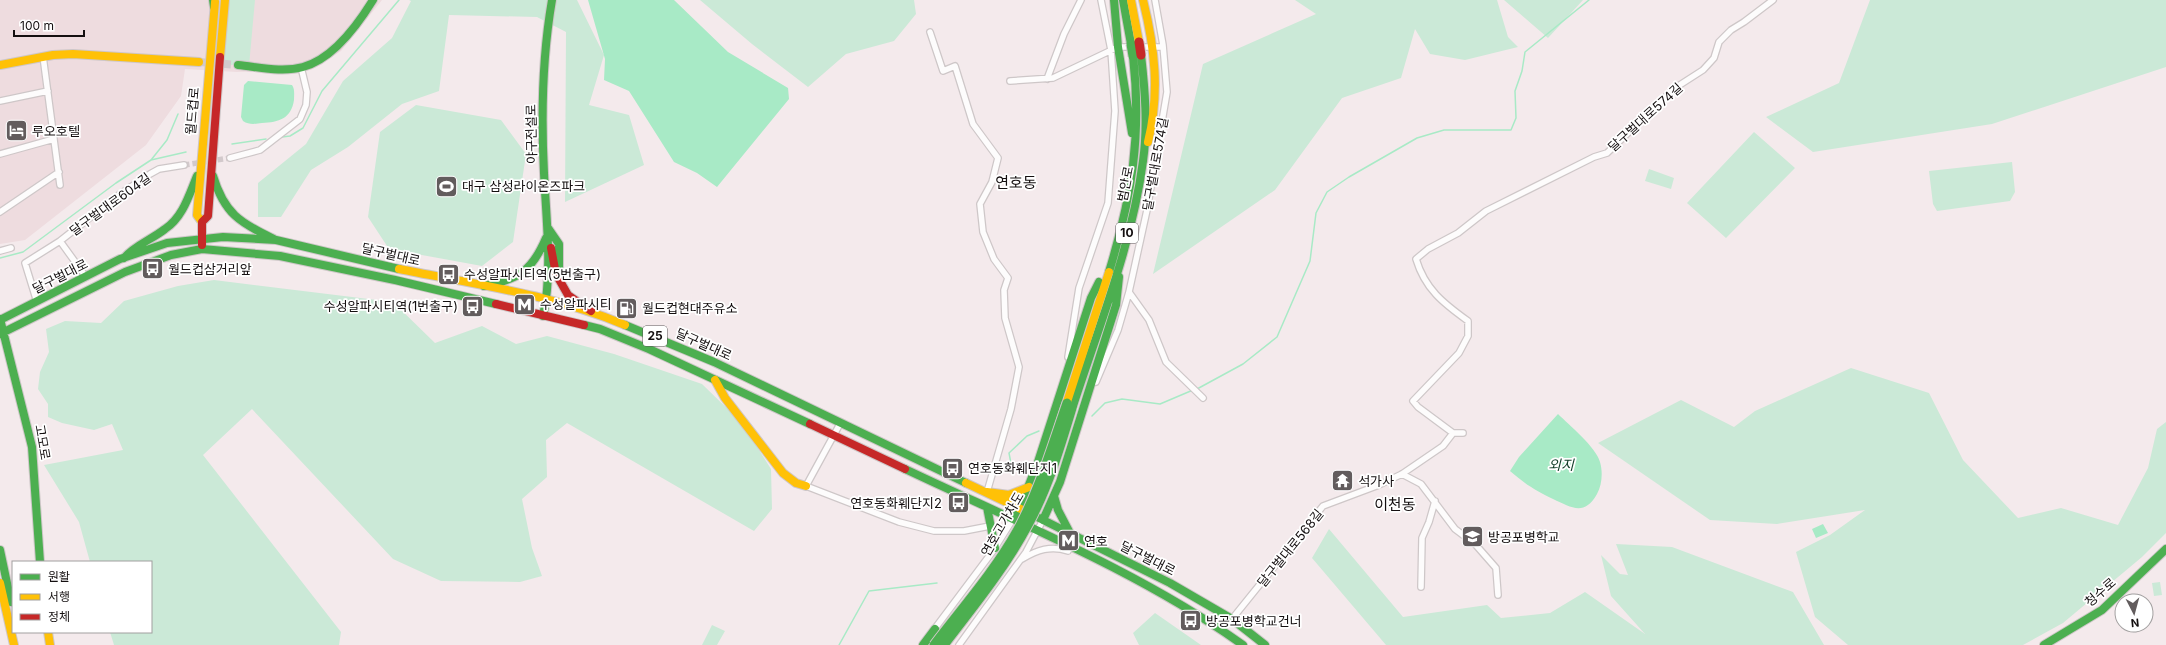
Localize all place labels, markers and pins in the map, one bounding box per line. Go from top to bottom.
hotel icon: 루오호텔 [4,118,30,144]
place label: 루오호텔 [32,123,80,139]
sports icon: 대구 삼성라이온즈파크 [434,173,460,199]
place label: 대구 삼성라이온즈파크 [462,178,585,194]
bus stop icon: 월드컵삼거리앞 [139,256,165,282]
place label: 월드컵삼거리앞 [168,261,252,277]
bus stop icon: 수성알파시티역(5번출구) [436,261,462,287]
place label: 수성알파시티역(5번출구) [464,266,601,282]
metro station icon: 수성알파시티 [512,291,538,317]
bus stop icon: 수성알파시티역(1번출구) [460,293,486,319]
fuel station icon: 월드컵현대주유소 [614,295,640,321]
place label: 수성알파시티 [540,296,612,312]
place label: 수성알파시티역(1번출구) [324,298,458,314]
place label: 월드컵현대주유소 [642,300,738,316]
bus stop icon: 연호동화훼단지1 [939,455,965,481]
place label: 연호동화훼단지1 [968,460,1057,476]
temple icon: 석가사 [1330,468,1356,494]
place label: 석가사 [1358,473,1394,489]
bus stop icon: 연호동화훼단지2 [945,490,971,516]
place label: 연호동화훼단지2 [850,495,942,511]
school or university icon: 방공포병학교 [1460,524,1486,550]
metro station icon: 연호 [1055,528,1081,554]
place label: 방공포병학교 [1488,529,1560,545]
place label: 연호 [1084,533,1108,549]
bus stop icon: 방공포병학교건너 [1177,608,1203,634]
place label: 방공포병학교건너 [1206,613,1302,629]

